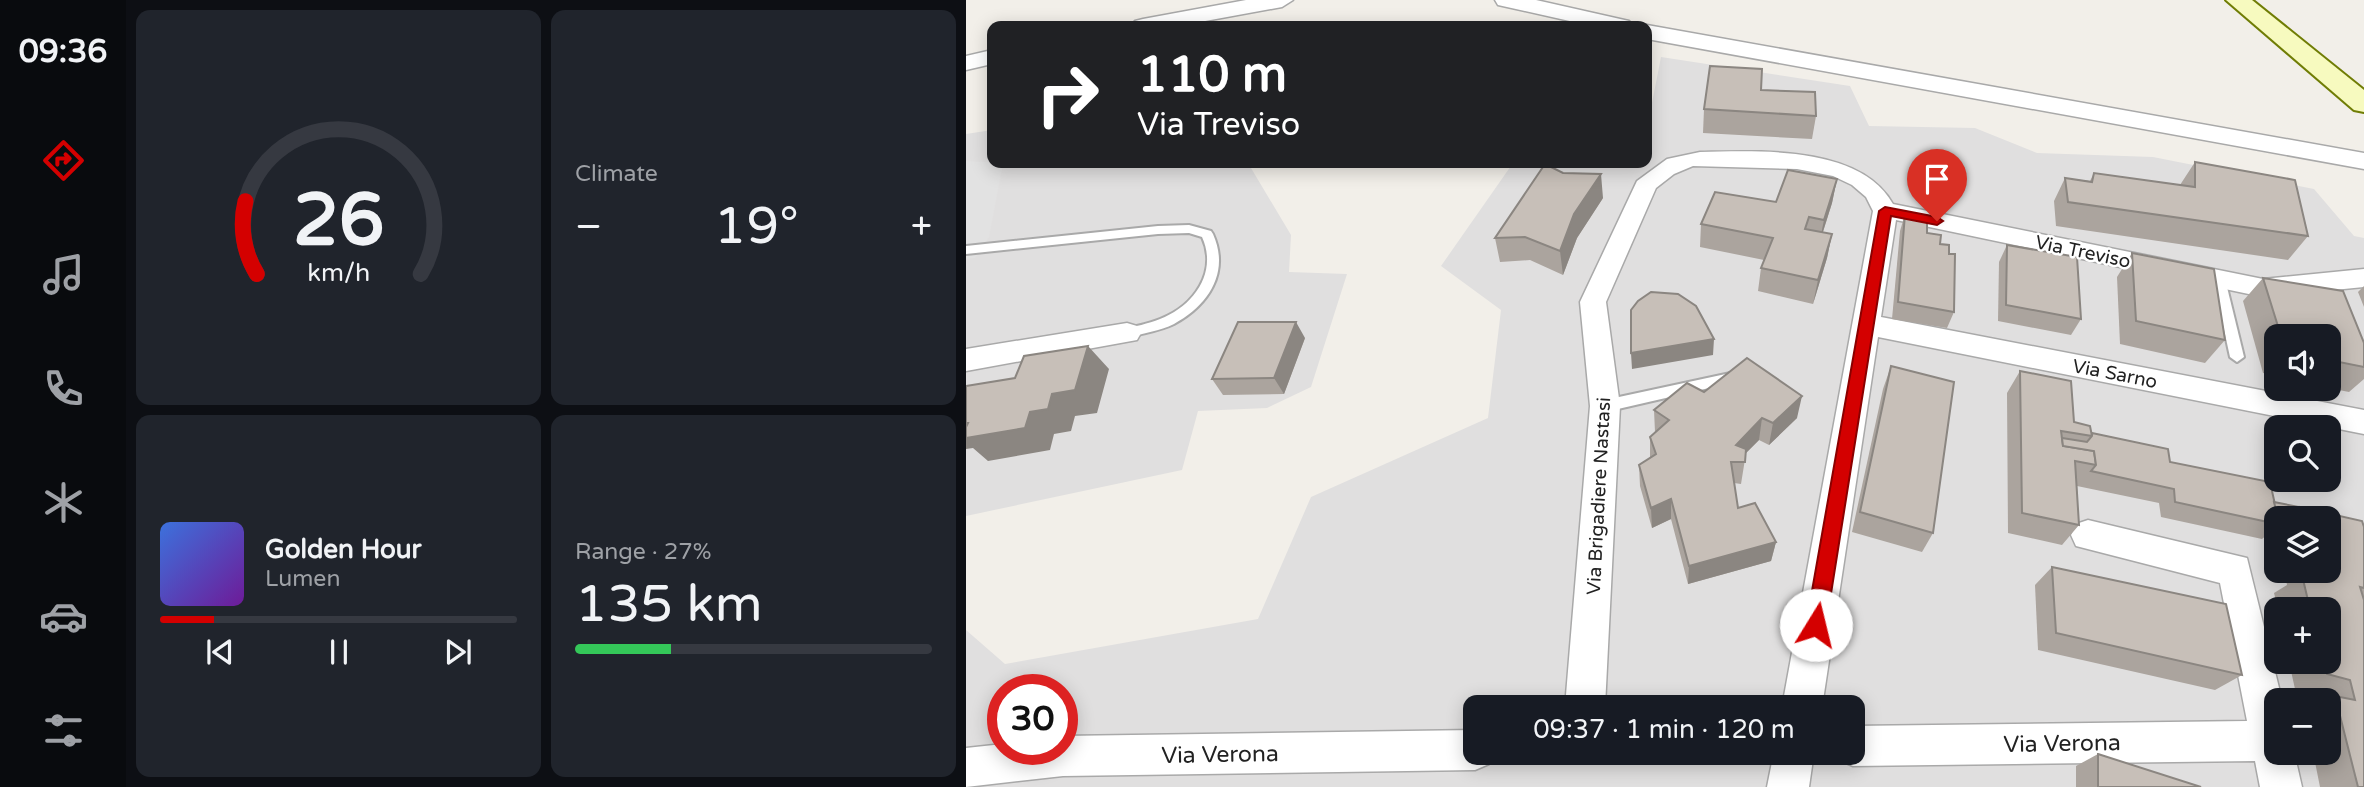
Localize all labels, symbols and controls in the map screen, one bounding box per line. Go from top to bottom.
text: 09:36 [19,33,107,71]
text: 110 m [1137,46,1287,105]
icon: right [1022,49,1113,140]
text: Via Treviso [1137,106,1300,144]
icon: directions [39,136,88,185]
pin [1907,149,1967,221]
text: Climate [575,160,658,188]
icon: arrive [1918,160,1956,198]
text: 26 [293,177,384,265]
text: 19° [714,195,799,258]
text: − [575,204,602,250]
text: + [911,204,932,250]
street label: Via Treviso [2033,231,2132,273]
icon: music [39,250,88,299]
text: km/h [307,257,370,287]
map controls [2264,324,2341,765]
button: sound [2264,324,2341,401]
street label: Via Sarno [2070,355,2159,393]
icon: phone [39,364,88,413]
street label: Via Brigadiere Nastasi [1583,397,1615,595]
button: search [2264,415,2341,492]
icon: climate [39,478,88,527]
button: layers [2264,506,2341,583]
text: Golden Hour [265,534,422,565]
text: Range · 27% [575,538,711,566]
text: Lumen [265,565,340,593]
text: 135 km [575,573,763,636]
position arrow [1779,588,1853,662]
icon: car [39,592,88,641]
button: + [2264,597,2341,674]
icon: previous [201,633,239,671]
icon: pause [320,633,358,671]
icon: next [439,633,477,671]
speed limit sign: 30 [987,674,1078,765]
button: − [2264,688,2341,765]
icon: filters [39,706,88,755]
text: 09:37 · 1 min · 120 m [1533,714,1795,745]
street label: Via Verona [2003,729,2121,759]
street label: Via Verona [1161,740,1279,770]

